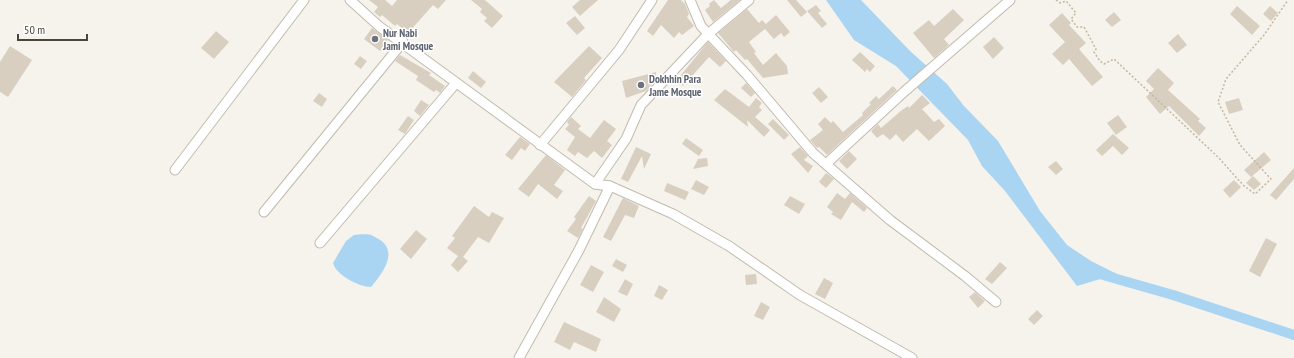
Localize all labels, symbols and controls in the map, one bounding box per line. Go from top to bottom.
scale bar [18,16,87,42]
text: 50 m [24,22,45,37]
place label: Nur Nabi Jami Mosque [382,26,434,53]
marker: Nur Nabi Jami Mosque [370,34,380,44]
place label: Dokhhin Para Jame Mosque [648,72,702,99]
marker: Dokhhin Para Jame Mosque [636,80,646,90]

